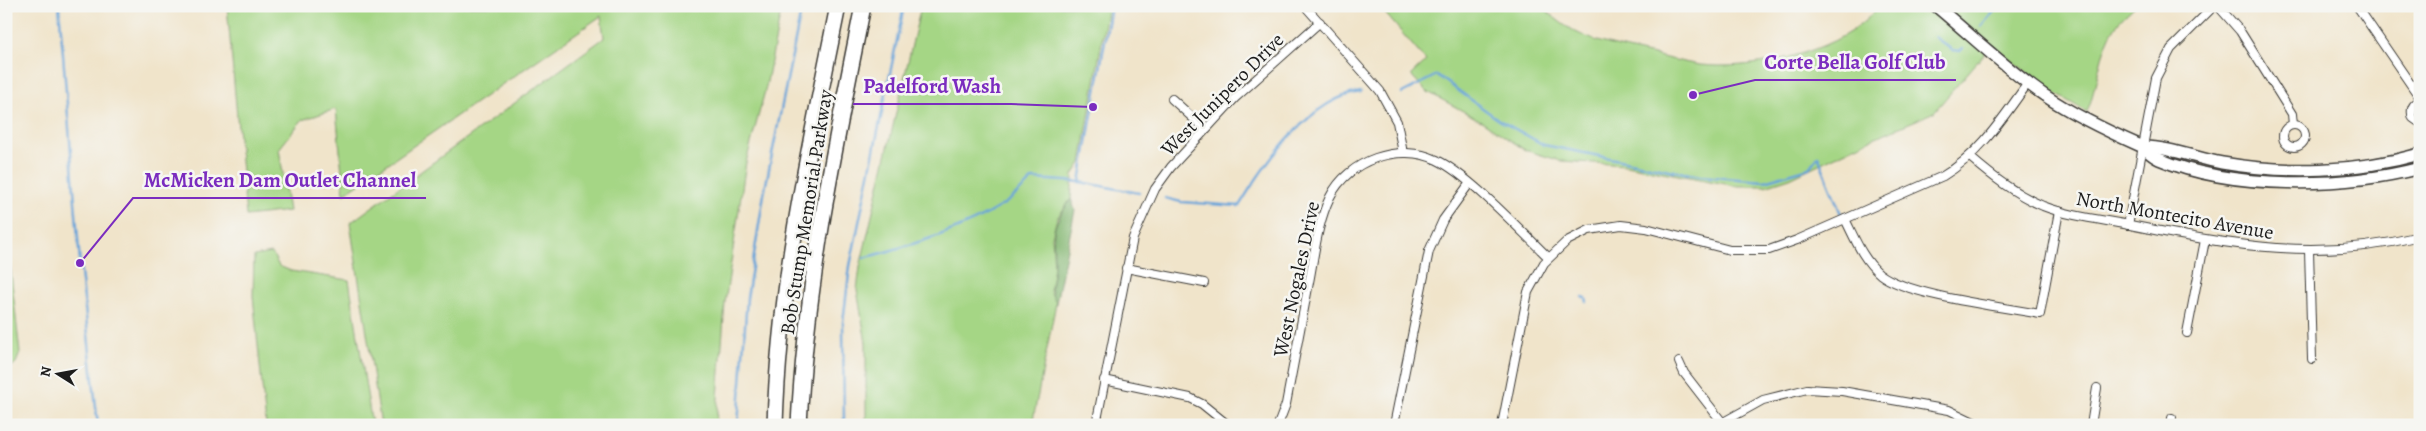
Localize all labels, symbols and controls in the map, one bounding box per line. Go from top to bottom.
street label: West Junipero Drive [1154,27,1290,163]
callout: Corte Bella Golf Club [1755,44,1956,80]
text: Corte Bella Golf Club [1764,48,1946,76]
callout: Padelford Wash [853,68,1011,104]
text: Padelford Wash [863,72,1001,100]
street label: Bob Stump Memorial Parkway [774,87,839,337]
callout: McMicken Dam Outlet Channel [133,162,426,198]
text: McMicken Dam Outlet Channel [144,166,417,194]
street label: North Montecito Avenue [2074,185,2276,246]
street label: West Nogales Drive [1267,199,1326,360]
north arrow [32,348,82,398]
text: N [35,365,56,378]

